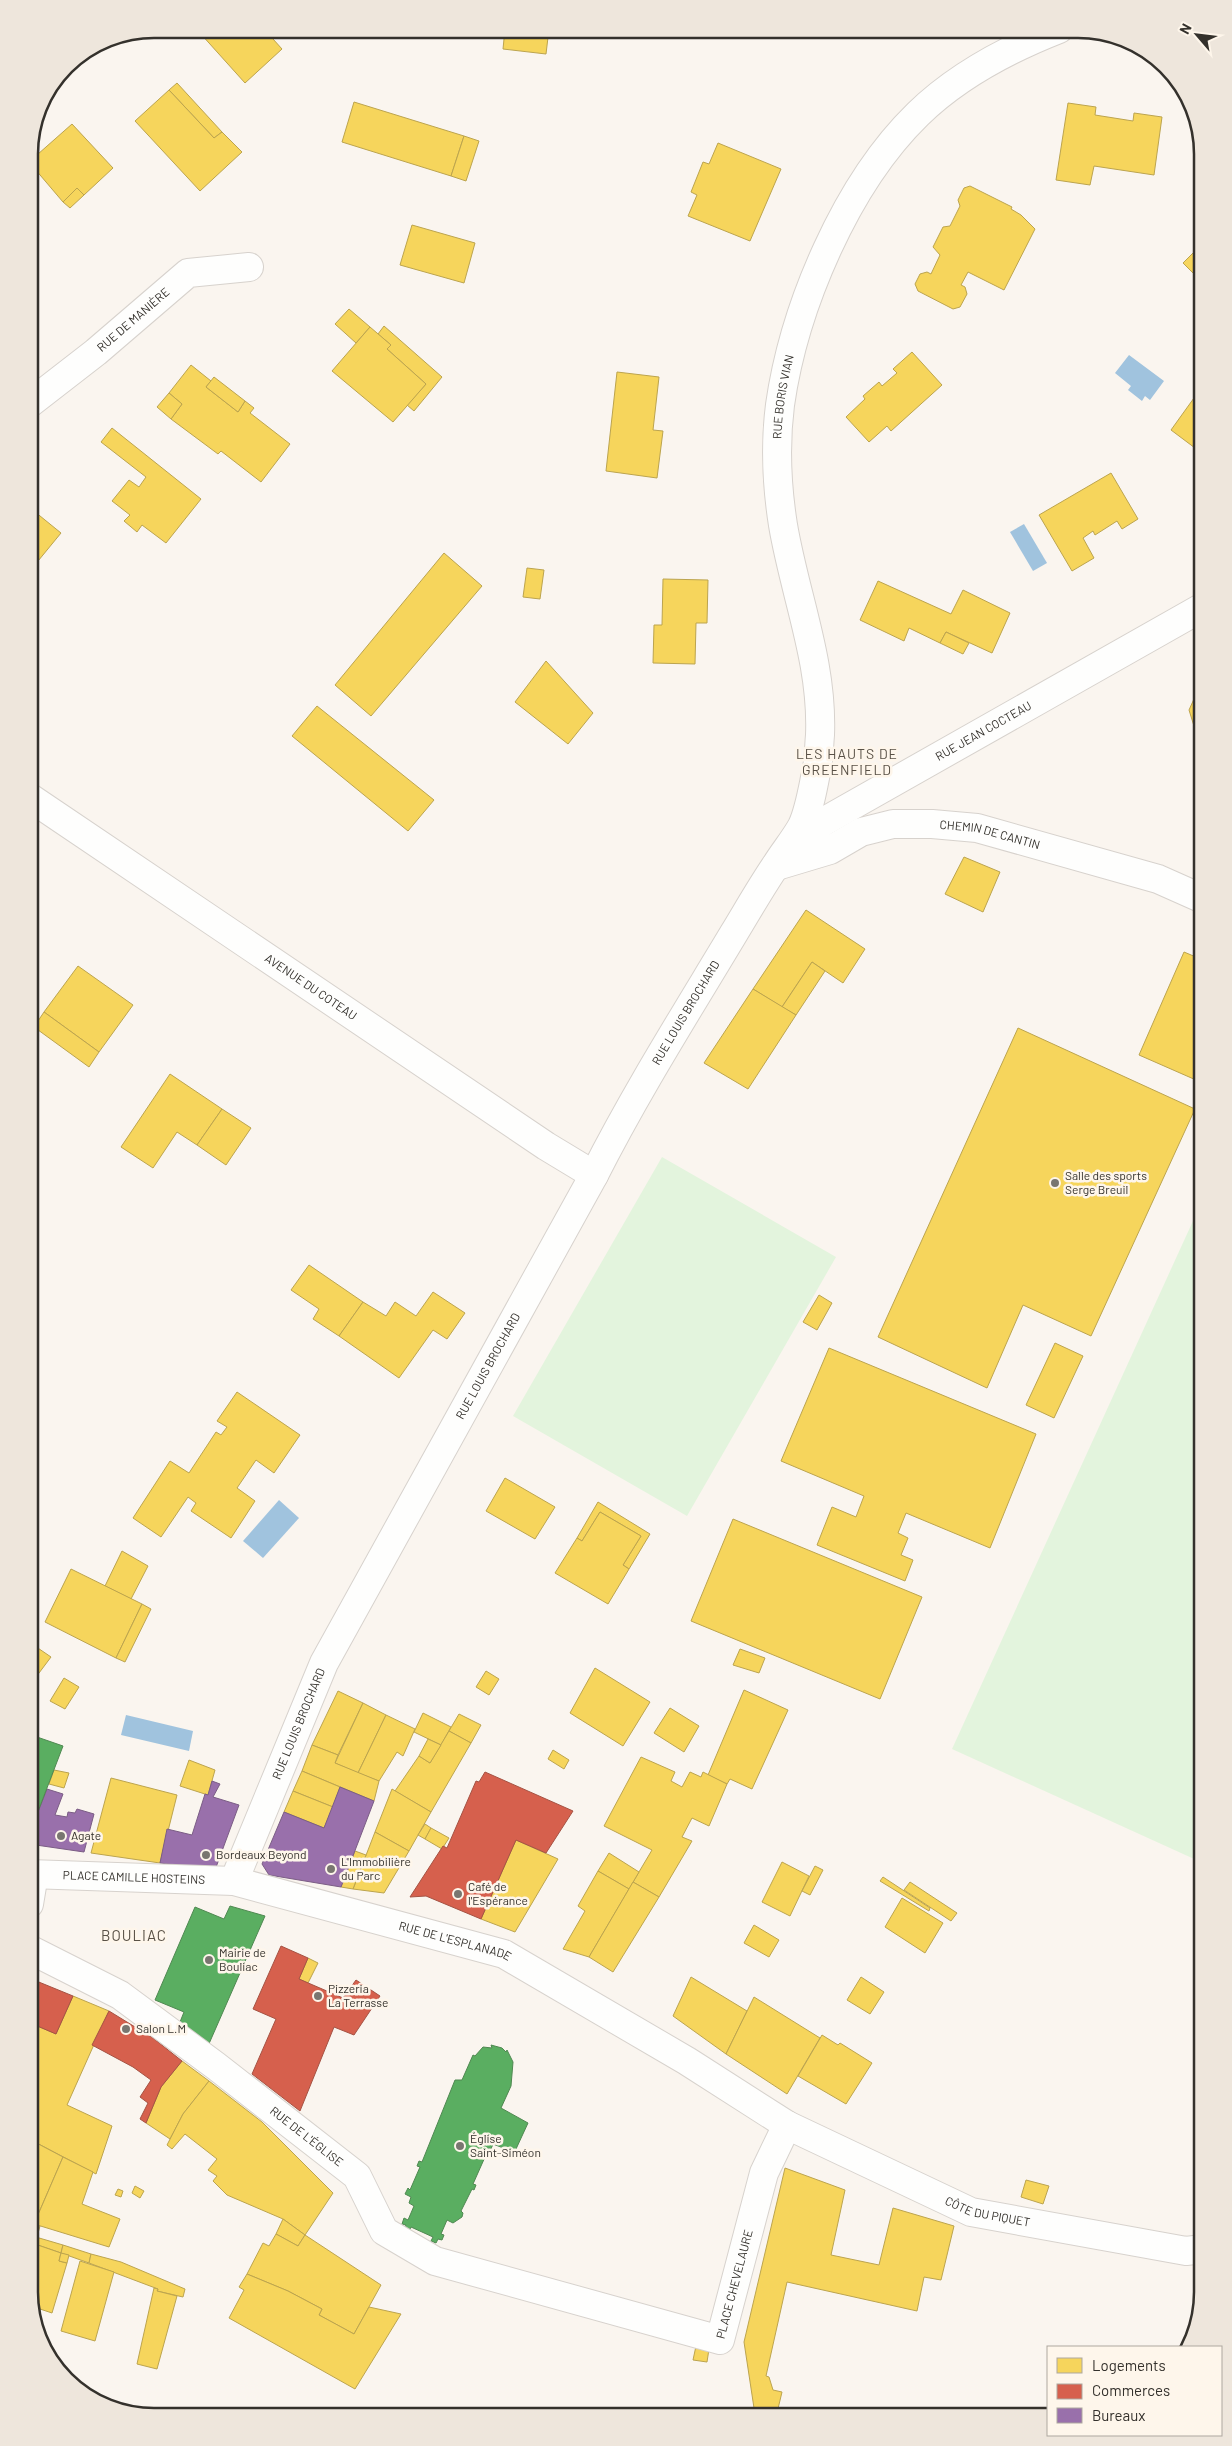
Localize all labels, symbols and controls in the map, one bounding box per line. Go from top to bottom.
north arrow [1172,10,1222,60]
text: N [1175,21,1195,37]
street label: RUE DE MANIÈRE [94,284,172,354]
street label: RUE BORIS VIAN [769,353,796,439]
street label: RUE JEAN COCTEAU [933,698,1033,763]
district label: LES HAUTS DE GREENFIELD [796,745,898,778]
street label: CHEMIN DE CANTIN [939,817,1042,851]
street label: AVENUE DU COTEAU [263,950,360,1022]
street label: RUE LOUIS BROCHARD [648,958,722,1067]
place label: Salle des sports Serge Breuil [1065,1168,1147,1196]
marker: Salle des sports Serge Breuil [1049,1177,1061,1189]
street label: RUE LOUIS BROCHARD [452,1310,522,1421]
street label: RUE LOUIS BROCHARD [269,1666,327,1781]
place label: Agate [71,1828,101,1842]
marker: Agate [55,1830,67,1842]
place label: Bordeaux Beyond [216,1847,307,1861]
marker: Bordeaux Beyond [200,1849,212,1861]
place label: L'Immobilière du Parc [341,1854,411,1882]
marker: L'Immobilière du Parc [325,1863,337,1875]
street label: PLACE CAMILLE HOSTEINS [62,1867,205,1886]
place label: Café de l'Espérance [468,1879,528,1907]
marker: Café de l'Espérance [452,1888,464,1900]
street label: RUE DE L'ESPLANADE [397,1918,514,1963]
district label: BOULIAC [101,1926,167,1944]
place label: Mairie de Bouliac [219,1945,266,1973]
marker: Mairie de Bouliac [203,1954,215,1966]
place label: Pizzeria La Terrasse [328,1981,388,2009]
marker: Pizzeria La Terrasse [312,1990,324,2002]
place label: Salon L.M [136,2021,186,2035]
marker: Salon L.M [120,2023,132,2035]
street label: RUE DE L'ÉGLISE [268,2103,346,2169]
place label: Église Saint-Siméon [470,2131,541,2159]
marker: Église Saint-Siméon [454,2140,466,2152]
street label: CÔTE DU PIQUET [943,2193,1031,2229]
street label: PLACE CHEVELAURE [713,2228,755,2340]
legend [1047,2346,1222,2436]
text: Logements [1092,2356,1166,2374]
text: Commerces [1092,2381,1170,2399]
text: Bureaux [1092,2406,1145,2424]

